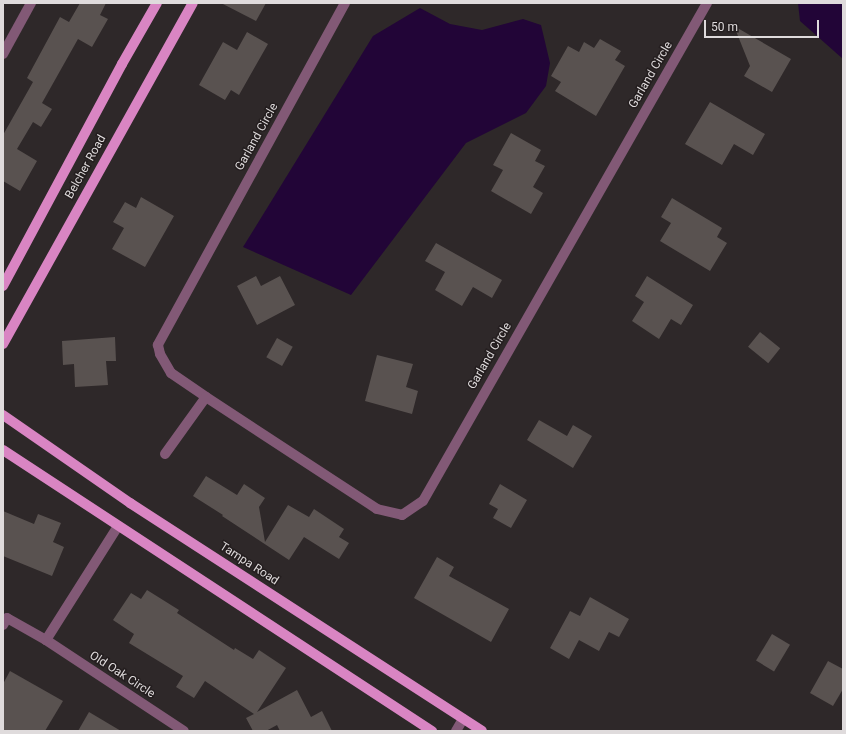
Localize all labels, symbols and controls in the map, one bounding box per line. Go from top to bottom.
scale bar [706,12,821,38]
text: 50 m [711,20,738,34]
street label: Garland Circle [626,39,676,111]
street label: Garland Circle [233,101,281,173]
street label: Belcher Road [63,133,109,201]
street label: Garland Circle [465,320,515,392]
street label: Tampa Road [217,540,281,588]
street label: Old Oak Circle [87,649,157,701]

